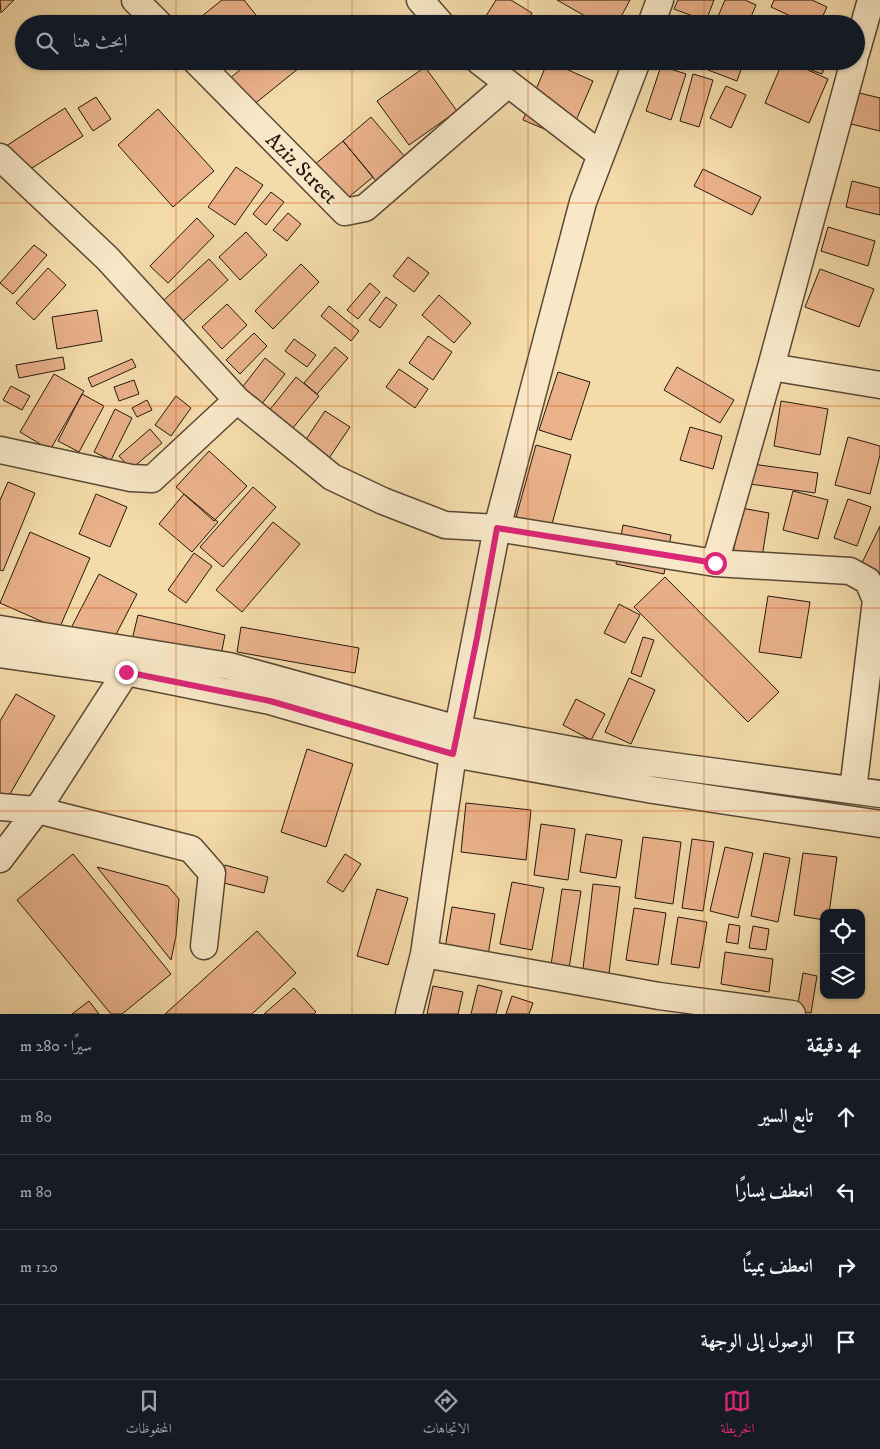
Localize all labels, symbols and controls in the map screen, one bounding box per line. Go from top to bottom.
search box [15,15,865,70]
icon: search [33,29,61,57]
text: ابحث هنا [73,30,128,53]
street label: Aziz Street [260,127,343,210]
route start [704,552,727,575]
route end [115,661,138,684]
map controls [820,909,865,999]
button: locate [820,909,865,954]
button: layers [820,954,865,999]
text: 4 دقيقة [807,1033,860,1059]
text: سيرًا · 280 m [20,1036,92,1056]
icon: ahead [832,1103,860,1131]
text: تابع السير [759,1105,813,1128]
text: 80 m [20,1107,52,1127]
icon: left [832,1178,860,1206]
text: انعطف يسارًا [735,1180,813,1203]
text: 80 m [20,1182,52,1202]
icon: right [832,1253,860,1281]
text: انعطف يمينًا [743,1255,813,1278]
text: 120 m [20,1257,58,1277]
icon: arrive [832,1328,860,1356]
text: الوصول إلى الوجهة [701,1330,813,1353]
tab: المحفوظات [126,1387,172,1442]
tab: الاتجاهات [423,1387,469,1442]
tab: الخريطة [720,1387,755,1442]

